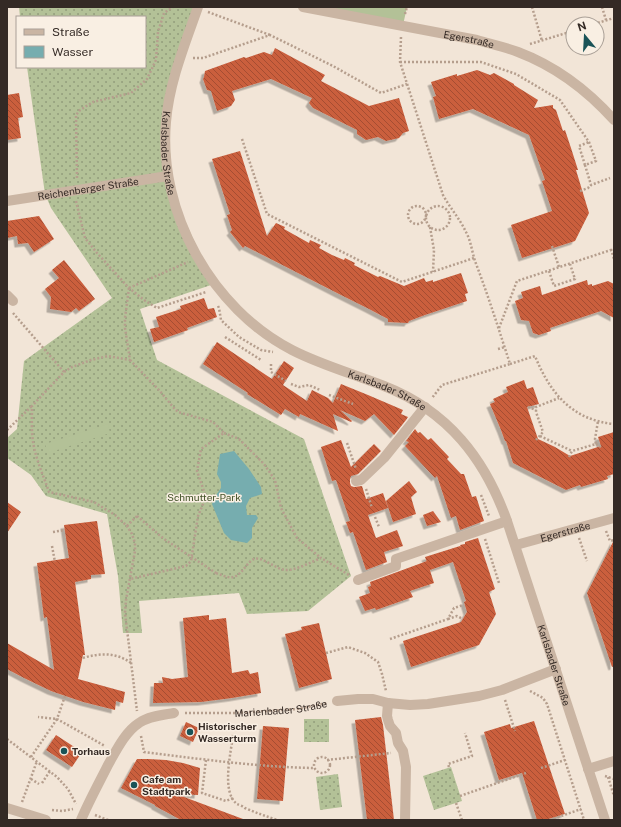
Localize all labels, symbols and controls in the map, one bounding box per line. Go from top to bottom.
legend [16,16,146,68]
north arrow [565,16,605,56]
text: N [576,19,588,34]
text: Straße [52,25,90,39]
street label: Egerstraße [443,28,496,50]
text: Wasser [52,45,93,59]
street label: Karlsbader Straße [159,110,178,197]
street label: Reichenberger Straße [37,175,140,202]
street label: Karlsbader Straße [346,367,429,413]
park label: Schmutter-Park [167,491,241,503]
street label: Egerstraße [539,519,592,544]
street label: Karlsbader Straße [535,623,573,707]
street label: Marienbader Straße [234,697,328,719]
place label: Historischer Wasserturm [198,720,257,744]
marker: Historischer Wasserturm [185,727,195,737]
place label: Torhaus [72,745,110,757]
marker: Torhaus [59,746,69,756]
place label: Cafe am Stadtpark [142,773,191,797]
marker: Cafe am Stadtpark [129,780,139,790]

